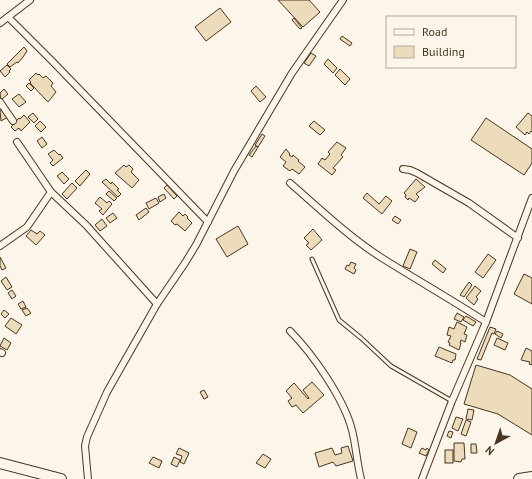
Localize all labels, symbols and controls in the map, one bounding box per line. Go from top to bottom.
legend [386,16,516,68]
text: Road [422,24,447,39]
text: Building [422,44,465,59]
north arrow [476,423,516,463]
text: N [482,443,497,458]

